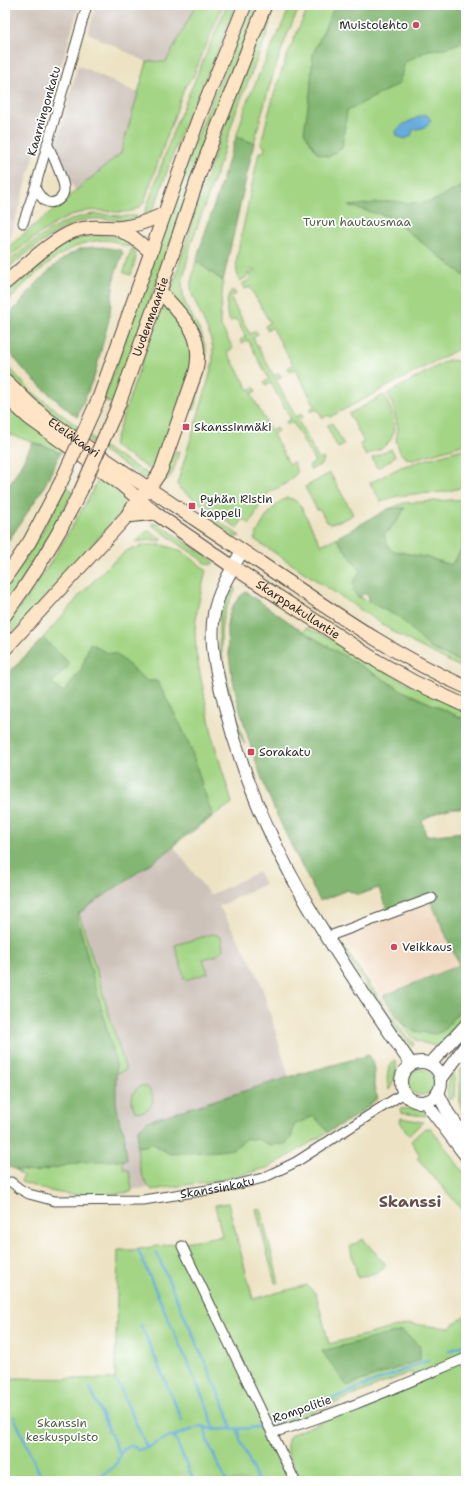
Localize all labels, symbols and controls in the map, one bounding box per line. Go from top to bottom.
place label: Muistolehto [339,17,408,33]
marker: Muistolehto [411,20,421,30]
street label: Kaarningonkatu [24,64,64,158]
park label: Turun hautausmaa [303,214,412,230]
street label: Uudenmaantie [129,274,172,359]
street label: Eteläkaari [45,414,103,461]
place label: Skanssinmäki [194,419,272,435]
marker: Skanssinmäki [181,422,191,432]
place label: Pyhän Ristin kappeli [200,491,273,521]
marker: Pyhän Ristin kappeli [187,501,197,511]
street label: Skarppakullantie [253,576,343,643]
place label: Sorakatu [259,744,311,760]
marker: Sorakatu [246,747,256,757]
place label: Veikkaus [402,939,452,955]
marker: Veikkaus [389,942,399,952]
street label: Skanssinkatu [179,1172,256,1202]
district label: Skanssi [379,1191,441,1212]
street label: Rompolitie [270,1391,334,1427]
park label: Skanssin keskuspuisto [26,1415,98,1445]

